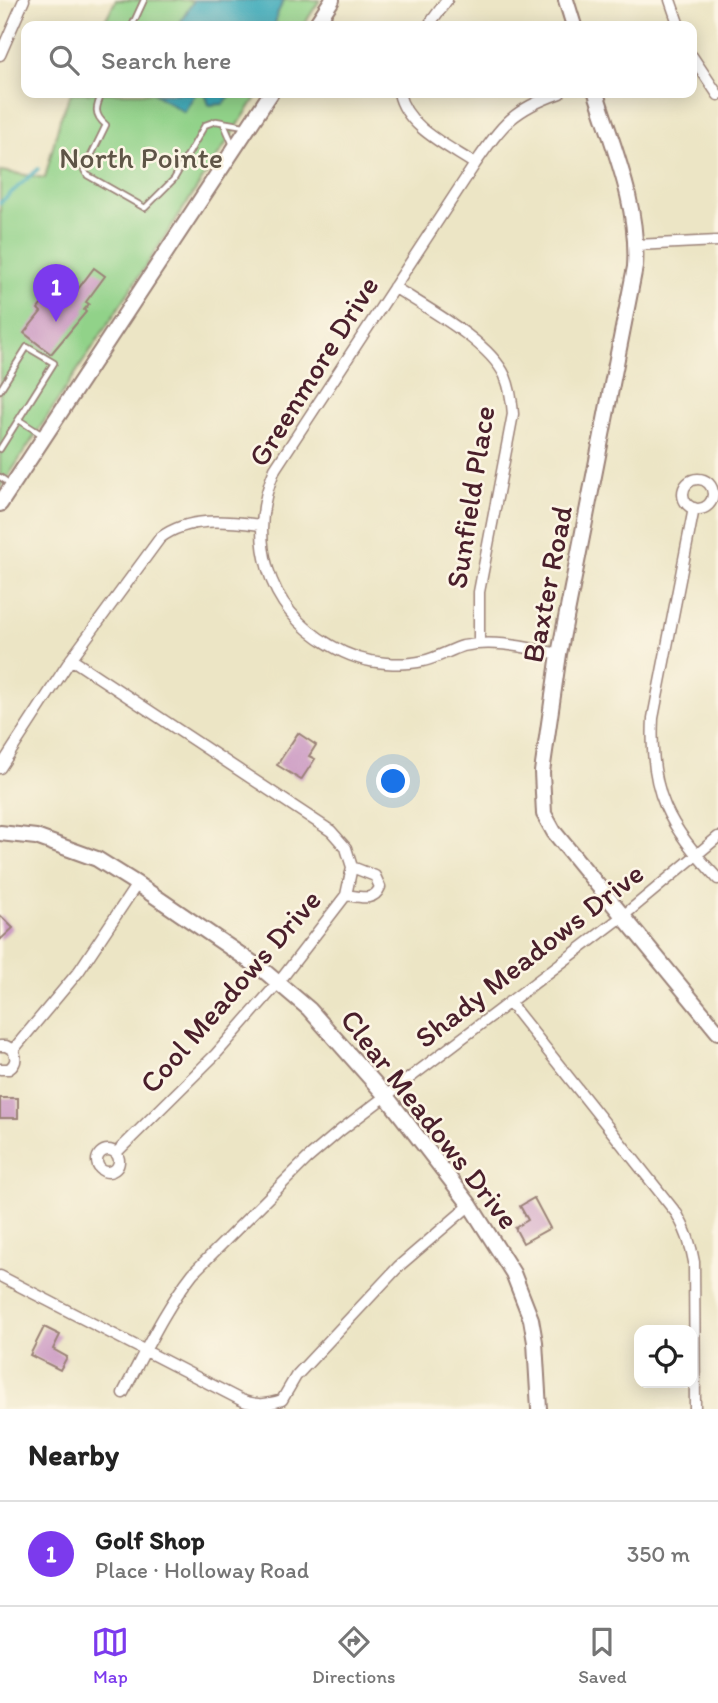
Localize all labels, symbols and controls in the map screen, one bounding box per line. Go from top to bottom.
search box [21,21,697,98]
icon: search [45,41,83,79]
text: Search here [101,44,231,76]
park label: North Pointe [59,139,223,176]
pin: 1 [33,264,79,322]
street label: Greenmore Drive [240,269,386,473]
street label: Sunfield Place [437,403,503,591]
street label: Baxter Road [514,502,580,666]
your location [376,764,410,798]
street label: Shady Meadows Drive [407,854,651,1056]
street label: Cool Meadows Drive [131,881,329,1101]
street label: Clear Meadows Drive [333,1002,527,1236]
map controls [634,1325,697,1388]
button: locate [634,1325,697,1388]
text: Nearby [28,1436,119,1473]
text: Golf Shop [95,1524,205,1556]
text: 1 [46,1540,56,1568]
text: 350 m [627,1540,690,1568]
text: Place · Holloway Road [95,1556,309,1584]
tab: Map [91,1623,129,1688]
tab: Directions [312,1623,396,1688]
tab: Saved [578,1623,627,1688]

